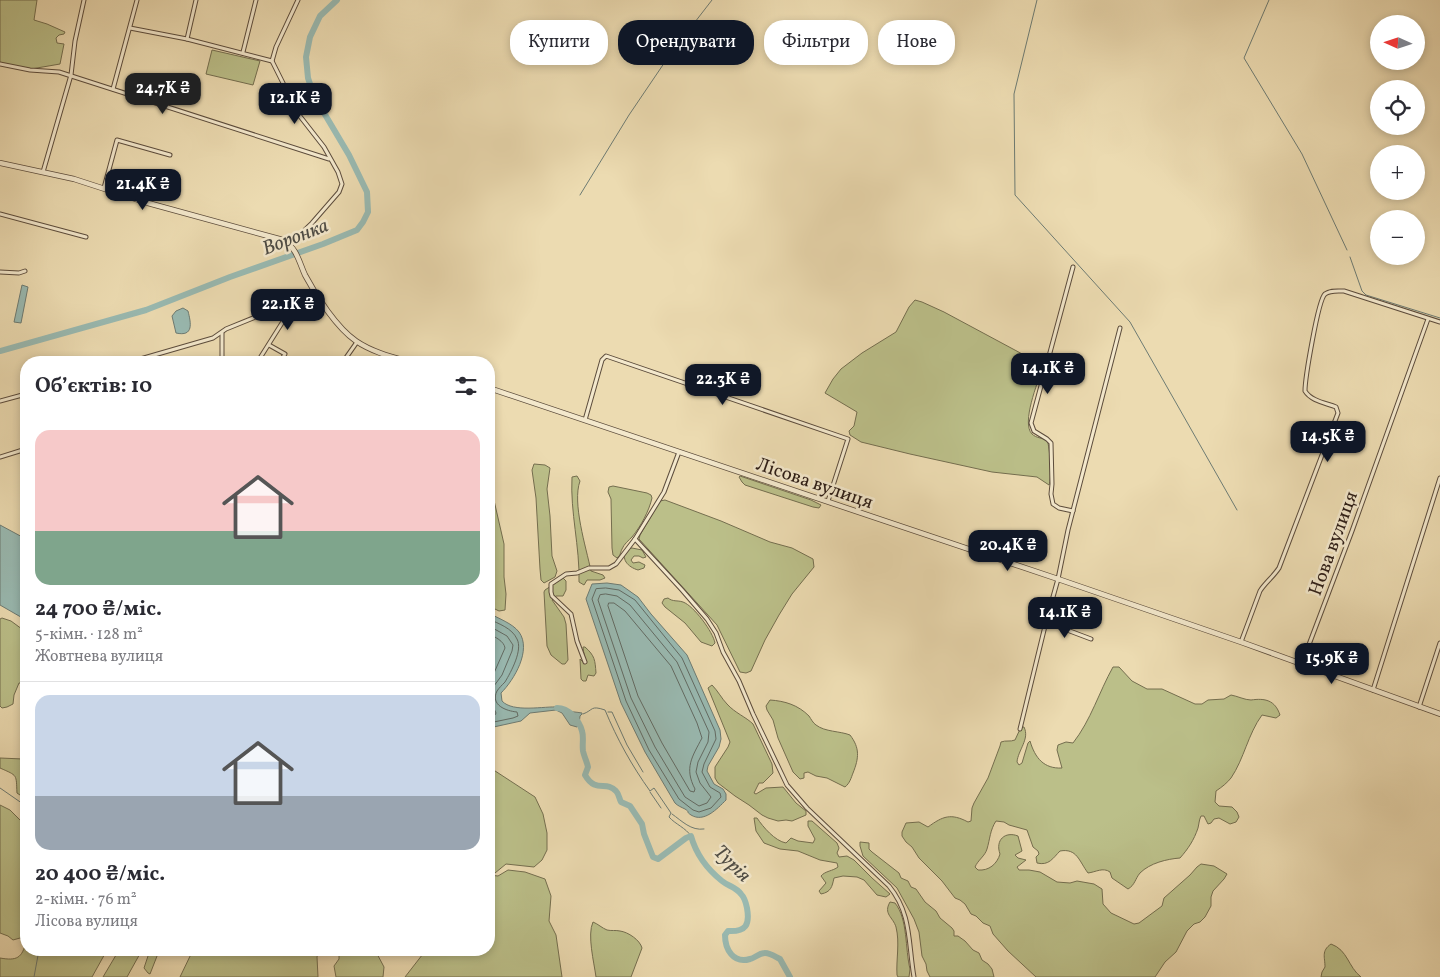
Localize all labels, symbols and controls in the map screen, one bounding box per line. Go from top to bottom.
north arrow [1370,15,1425,70]
map controls [1370,15,1425,265]
chip: Купити [510,20,608,65]
chip: Орендувати [618,20,754,65]
chip: Фільтри [764,20,868,65]
chip: Нове [878,20,955,65]
pin: 24.7K ₴ [117,72,209,115]
text: 24.7K ₴ [136,78,190,100]
button: locate [1370,80,1425,135]
pin: 12.1K ₴ [249,82,341,125]
text: 12.1K ₴ [270,88,320,110]
button: + [1370,145,1425,200]
pin: 21.4K ₴ [97,168,189,211]
text: 21.4K ₴ [116,174,170,196]
button: − [1370,210,1425,265]
water label: Воронка [259,212,333,263]
pin: 22.1K ₴ [242,288,334,331]
text: 22.1K ₴ [262,294,314,316]
pin: 14.1K ₴ [1002,352,1094,395]
text: 14.1K ₴ [1022,358,1074,380]
pin: 22.3K ₴ [677,364,769,406]
text: 22.3K ₴ [696,369,750,391]
text: Об’єктів: 10 [35,372,152,401]
icon: filters [452,372,480,400]
pin: 14.5K ₴ [1282,420,1374,463]
text: 14.5K ₴ [1301,426,1355,448]
street label: Лісова вулиця [752,452,876,516]
icon: home [213,462,303,552]
street label: Нова вулиця [1303,488,1365,600]
pin: 20.4K ₴ [962,530,1054,572]
text: 20.4K ₴ [979,535,1037,557]
text: 24 700 ₴/міс. [35,595,162,624]
pin: 14.1K ₴ [1019,596,1111,639]
text: 14.1K ₴ [1039,602,1091,624]
text: 5-кімн. · 128 m² [35,624,143,646]
pin: 15.9K ₴ [1286,642,1378,685]
text: Жовтнева вулиця [35,646,163,668]
text: 15.9K ₴ [1306,648,1358,670]
icon: home [213,728,303,818]
water label: Турія [707,839,757,889]
text: 20 400 ₴/міс. [35,860,165,889]
text: 2-кімн. · 76 m² [35,889,137,911]
text: Лісова вулиця [35,911,138,933]

